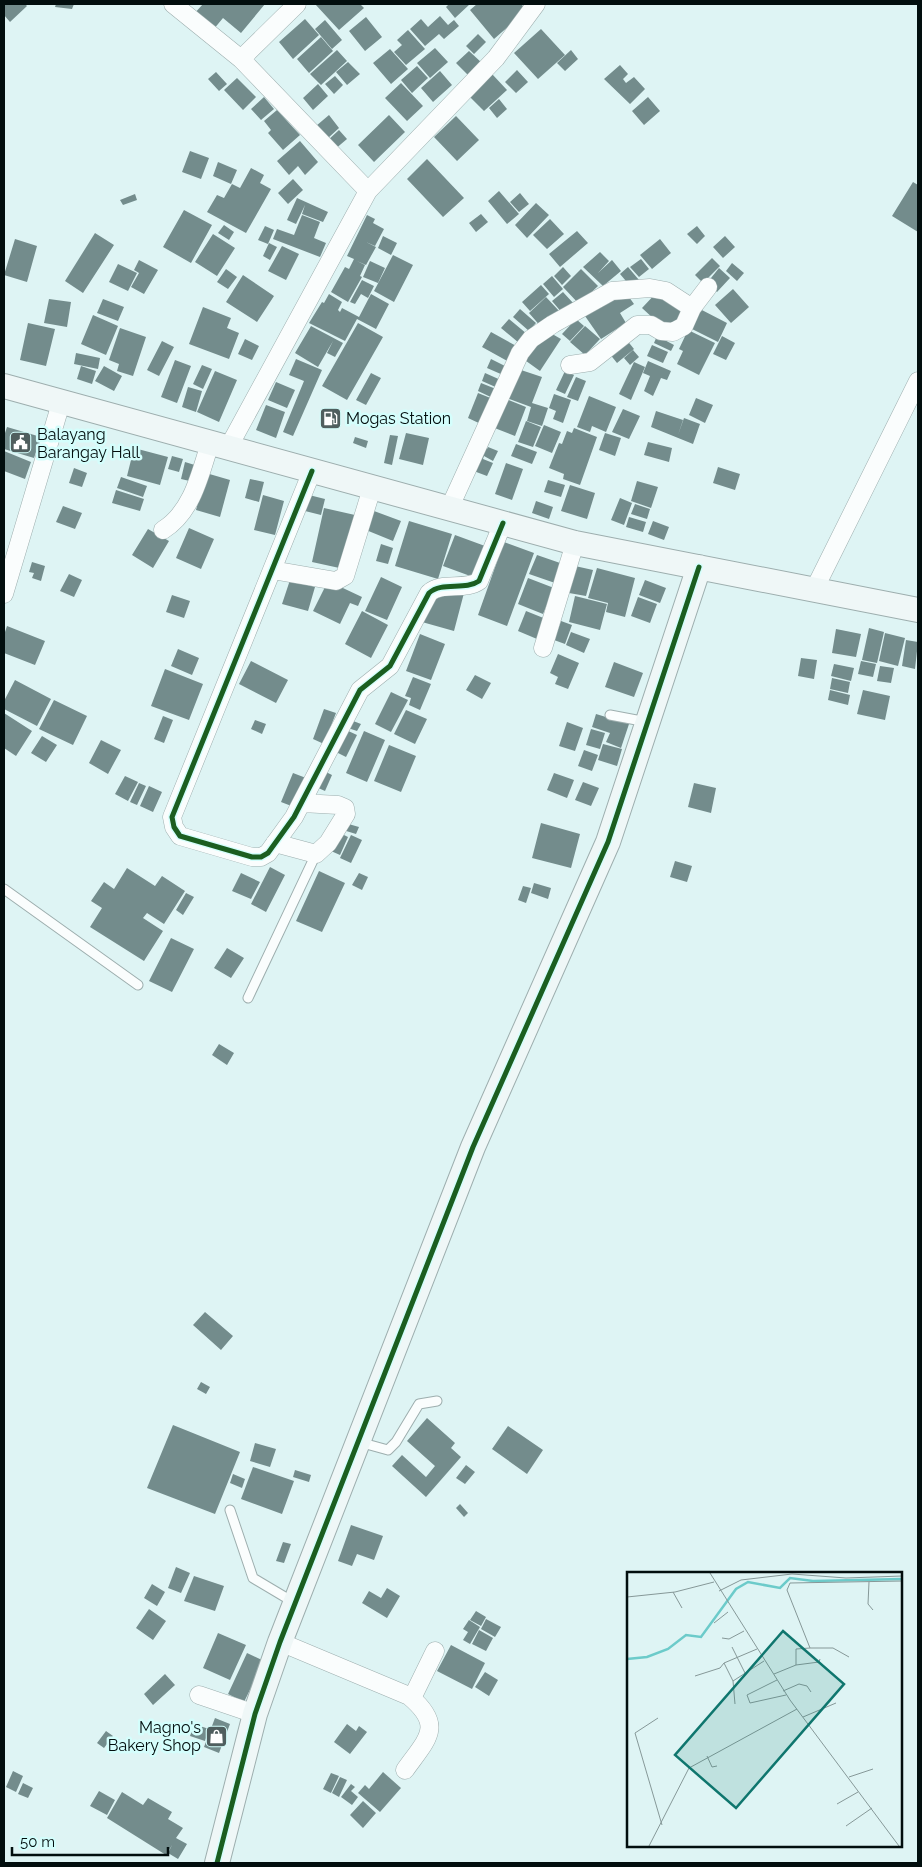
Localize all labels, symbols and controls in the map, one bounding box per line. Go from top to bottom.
fuel station icon: Mogas Station [318,406,342,430]
place label: Mogas Station [346,409,451,428]
place label: Balayang Barangay Hall [37,425,140,462]
public building icon: Balayang Barangay Hall [9,431,33,455]
inset map [627,1572,902,1847]
place label: Magno's Bakery Shop [108,1718,201,1755]
shop icon: Magno's Bakery Shop [205,1724,229,1748]
scale bar [12,1824,169,1856]
text: 50 m [20,1833,55,1851]

